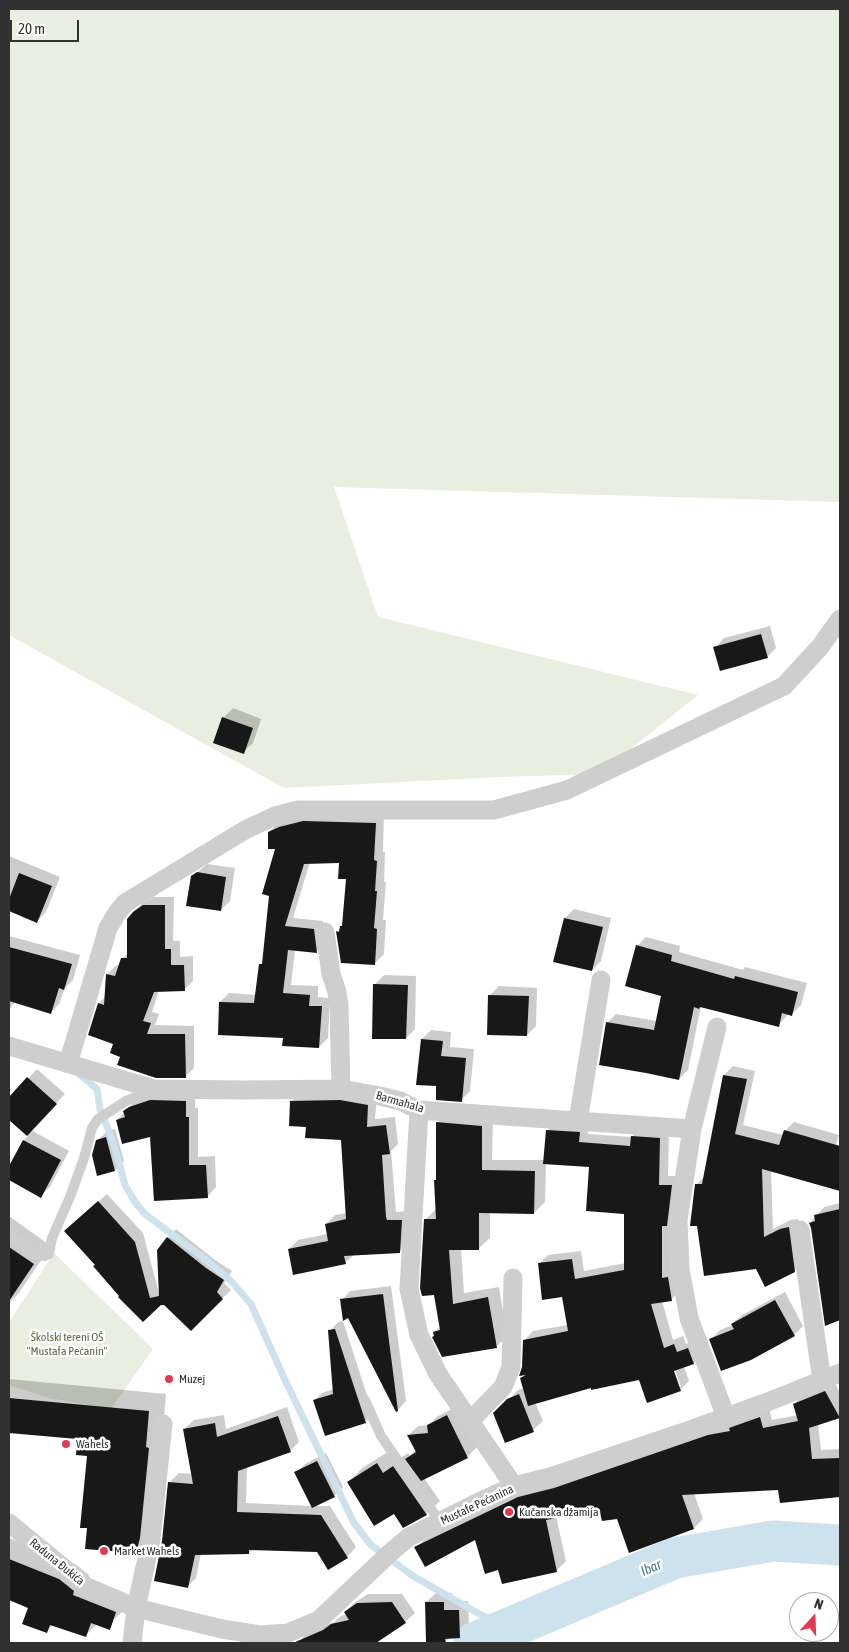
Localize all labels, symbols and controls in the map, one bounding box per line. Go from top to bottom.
scale bar [12,10,81,42]
text: 20 m [18,20,45,37]
street label: Barmahala [374,1088,426,1116]
park label: Školski tereni OŠ "Mustafa Pećanin" [27,1330,107,1358]
place label: Muzej [179,1372,205,1386]
marker: Muzej [163,1373,175,1385]
place label: Wahels [76,1437,109,1451]
marker: Wahels [60,1438,72,1450]
street label: Mustafe Pećanina [438,1482,516,1528]
place label: Kučanska džamija [519,1505,598,1519]
marker: Kučanska džamija [503,1506,515,1518]
street label: Raduna Ðukića [27,1536,87,1588]
place label: Market Wahels [114,1544,179,1558]
marker: Market Wahels [98,1545,110,1557]
water label: Ibar [638,1556,664,1580]
north arrow [789,1592,839,1642]
text: N [812,1595,825,1613]

